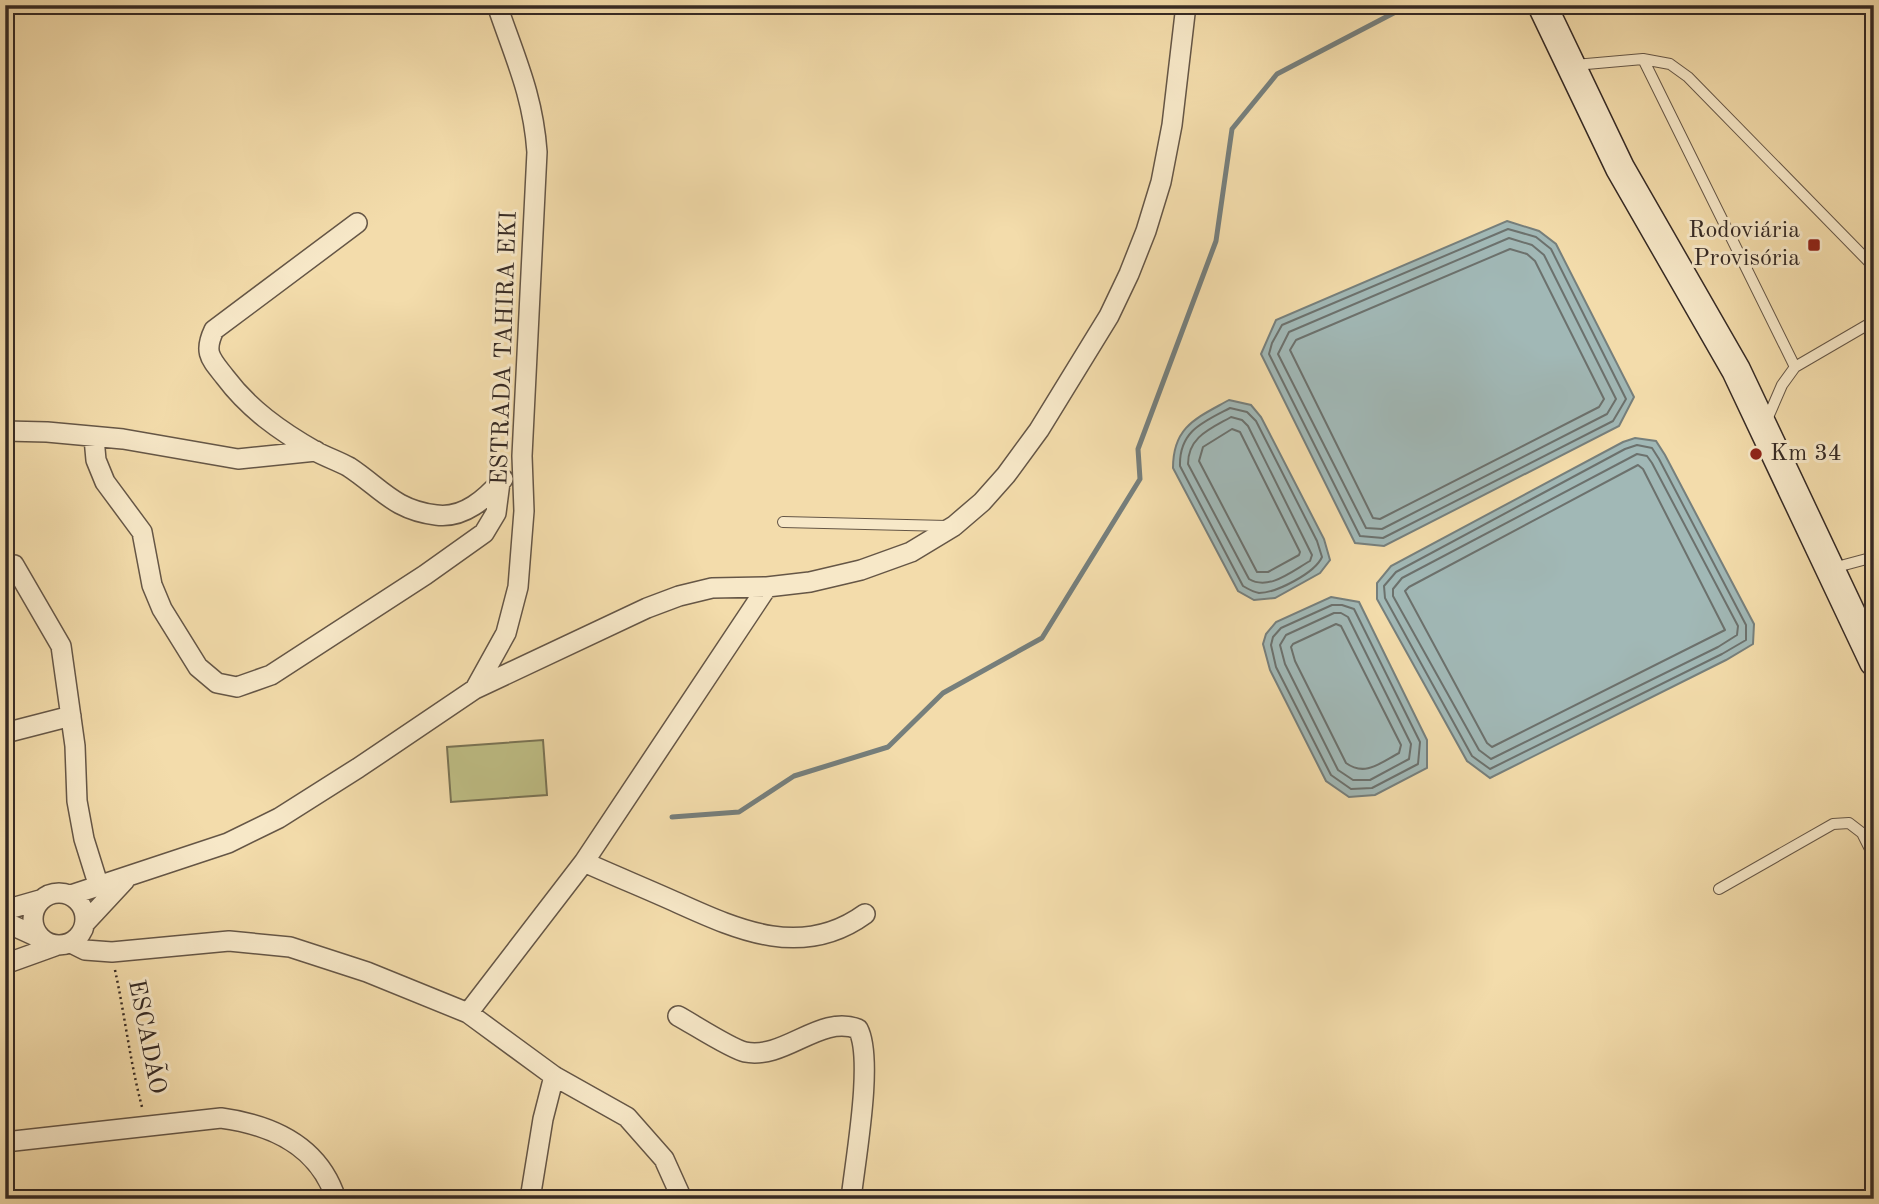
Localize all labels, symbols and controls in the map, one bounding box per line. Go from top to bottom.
street label: ESTRADA TAHIRA EKI [488,210,522,486]
place label: Rodoviária Provisória [1688,219,1800,271]
marker: Rodoviária Provisória [1806,237,1822,253]
place label: Km 34 [1770,442,1842,466]
marker: Km 34 [1748,446,1764,462]
street label: ESCADÃO [123,977,173,1096]

